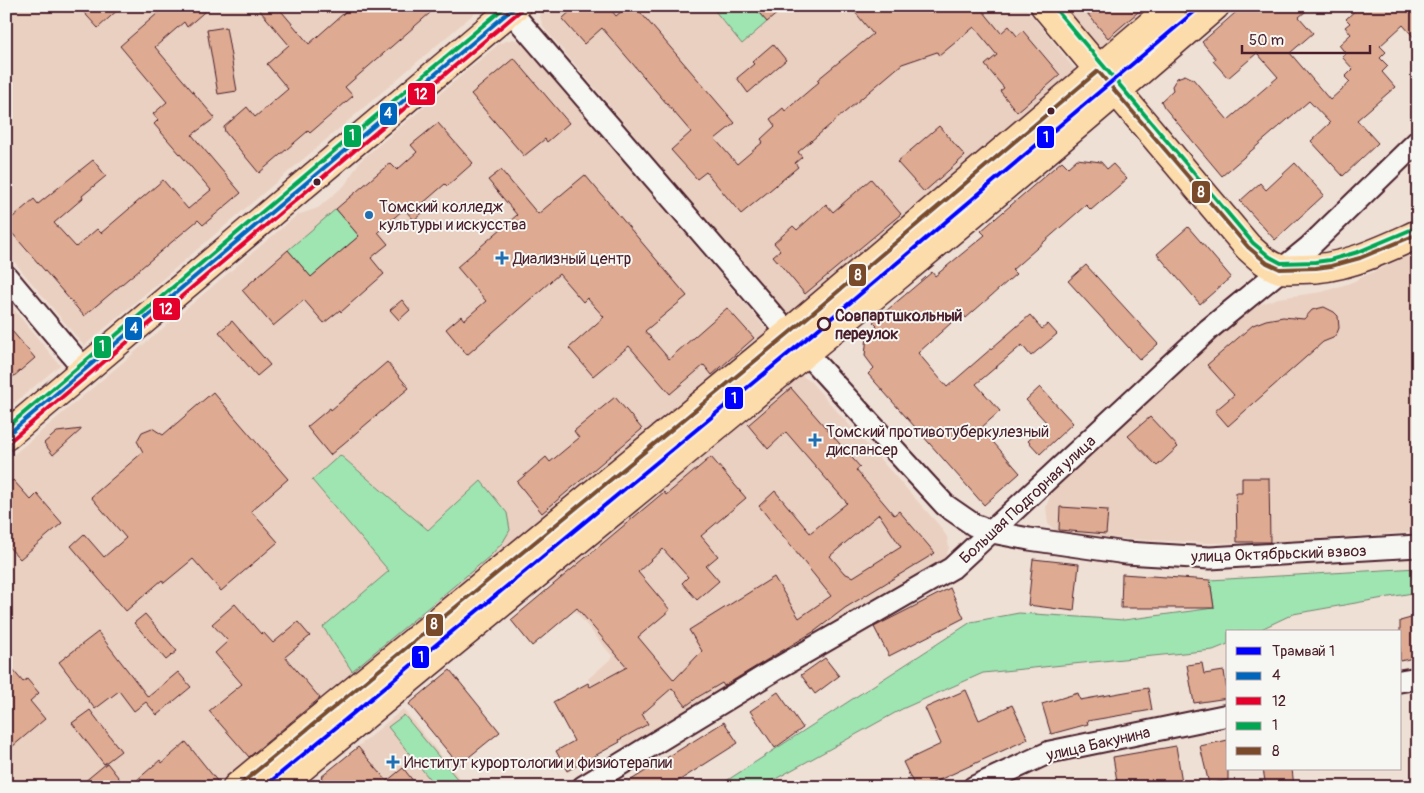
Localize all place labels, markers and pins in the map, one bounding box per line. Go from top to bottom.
unlabelled marker [1046,106,1056,116]
unlabelled marker [312,177,322,187]
place label: Томский колледж культуры и искусства [379,197,526,235]
marker: Томский колледж культуры и искусства [363,209,375,221]
place label: Диализный центр [512,249,631,269]
marker: Диализный центр [495,251,509,265]
place label: Совпартшкольный переулок [835,306,963,344]
marker: Совпартшкольный переулок [817,317,831,331]
place label: Томский противотуберкулезный диспансер [826,422,1049,460]
marker: Томский противотуберкулезный диспансер [808,433,822,447]
place label: Институт курортологии и физиотерапии [404,753,672,773]
marker: Институт курортологии и физиотерапии [386,755,400,769]

